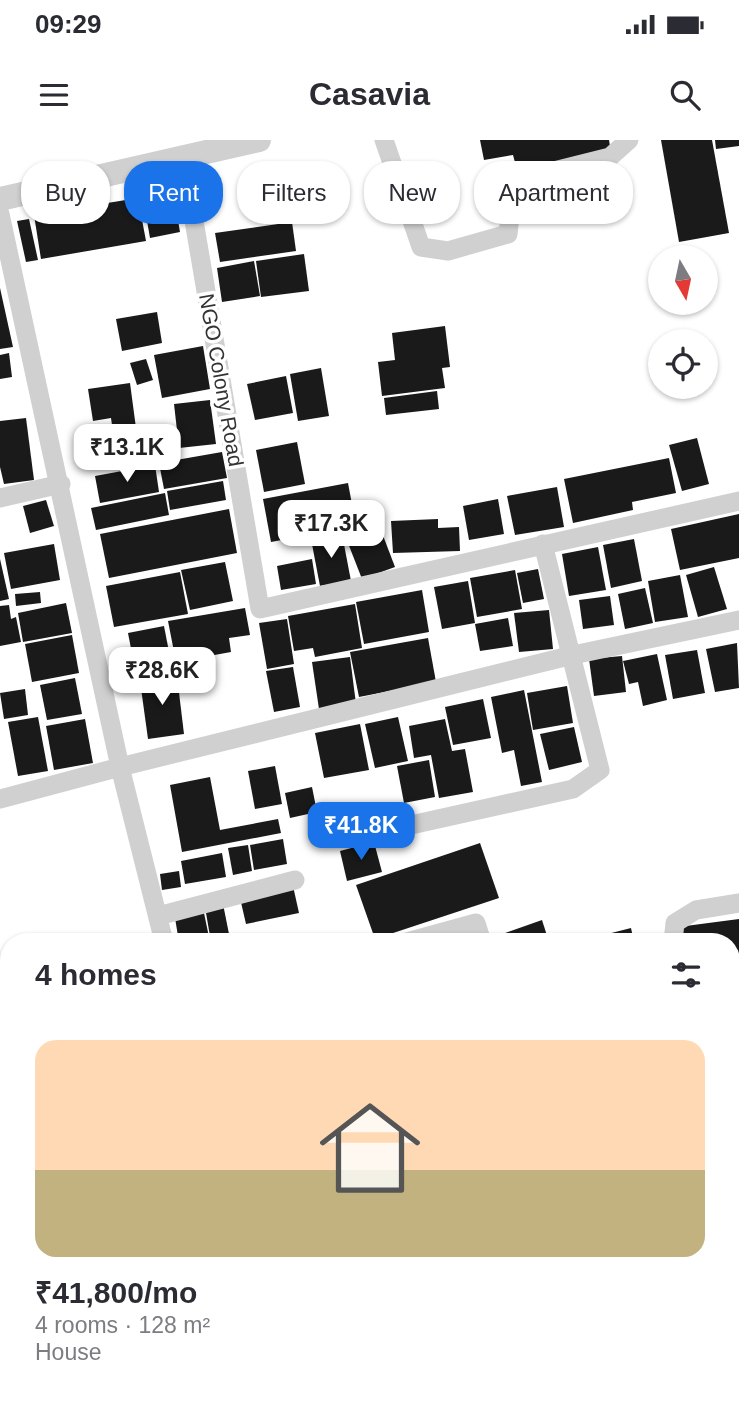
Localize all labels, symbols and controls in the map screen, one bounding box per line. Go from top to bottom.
text: 09:29 [35,9,102,39]
icon: menu [35,76,73,114]
text: Casavia [309,76,430,112]
icon: search [666,76,704,114]
chip: Buy [21,161,110,224]
chip: Rent [124,161,223,224]
chip: Filters [237,161,350,224]
chip: New [364,161,460,224]
chip: Apartment [474,161,633,224]
north arrow [648,245,718,315]
map controls [648,245,718,399]
street label: NGO Colony Road [195,292,248,468]
button: locate [648,329,718,399]
pin: ₹13.1K [70,424,184,484]
text: ₹13.1K [90,434,164,460]
pin: ₹17.3K [274,500,388,560]
text: ₹17.3K [294,510,368,536]
pin: ₹28.6K [105,648,219,707]
text: ₹28.6K [125,657,199,683]
pin: ₹41.8K [304,802,418,862]
text: ₹41.8K [324,812,398,838]
icon: filters [667,956,705,994]
text: 4 homes [35,958,157,991]
icon: home [307,1085,433,1211]
text: ₹41,800/mo [35,1276,197,1309]
text: 4 rooms · 128 m² [35,1312,210,1338]
text: House [35,1339,101,1365]

